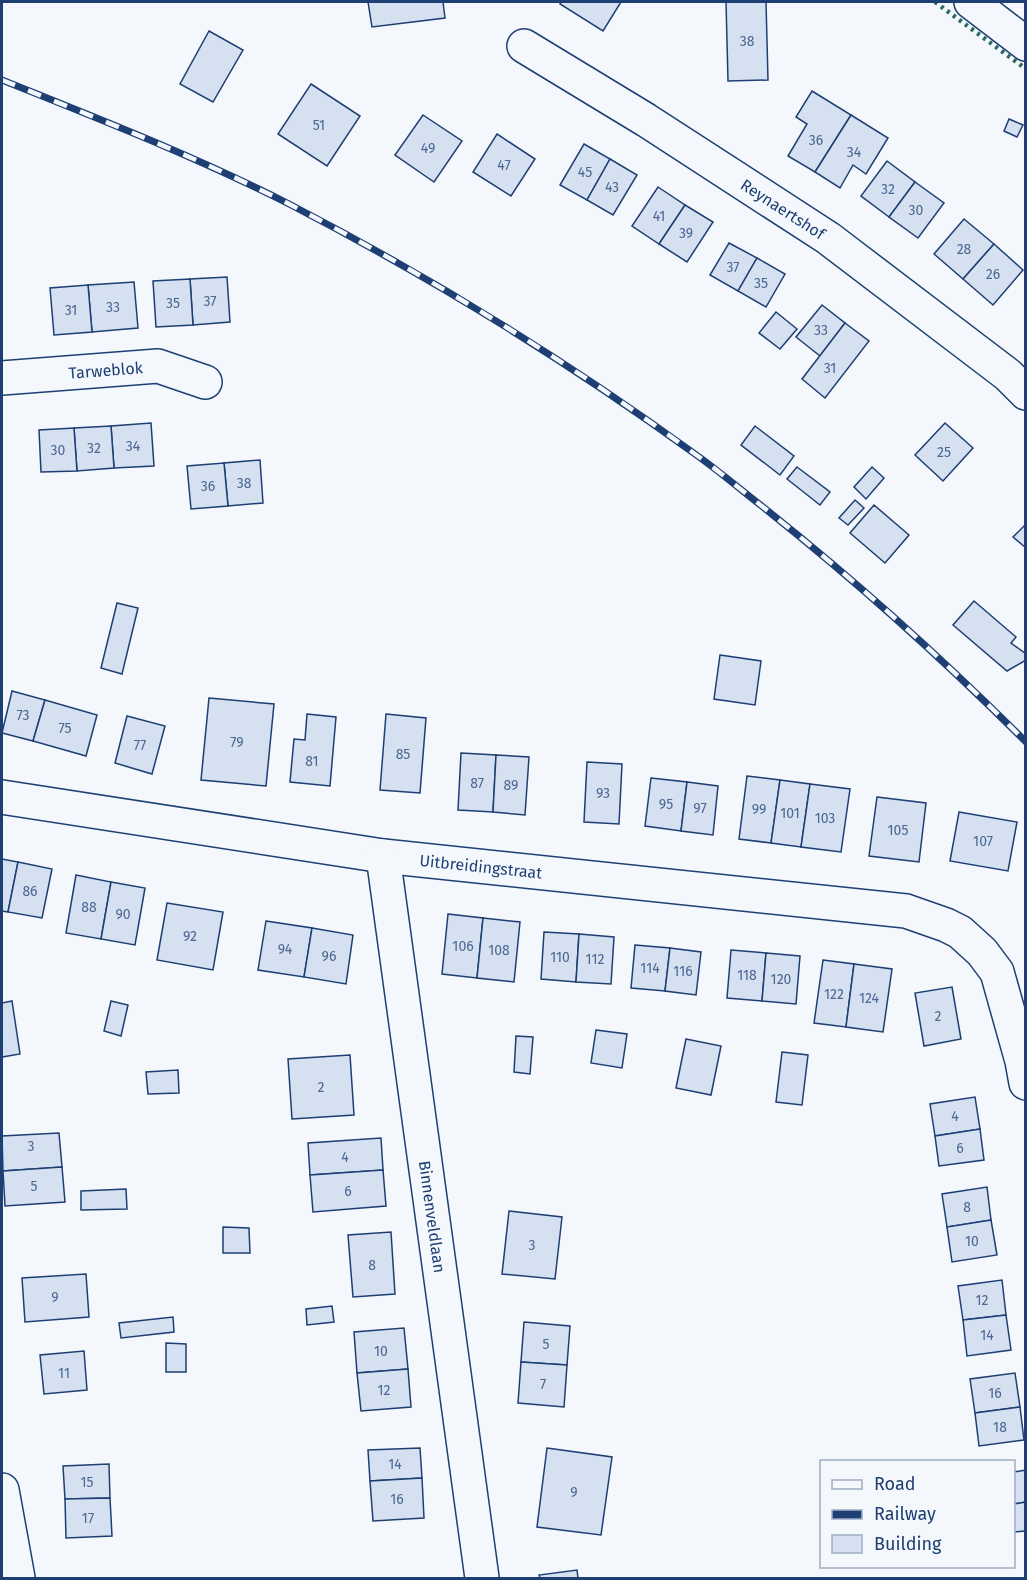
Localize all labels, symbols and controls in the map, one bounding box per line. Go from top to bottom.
house number: 38 [740,33,755,50]
house number: 51 [313,117,325,134]
house number: 36 [809,132,823,149]
house number: 49 [421,140,435,157]
house number: 34 [847,144,862,161]
house number: 47 [497,157,511,174]
house number: 45 [578,164,592,181]
street label: Reynaertshof [737,175,830,244]
house number: 43 [605,179,619,196]
house number: 32 [881,181,895,198]
house number: 30 [909,202,924,219]
house number: 41 [653,208,665,225]
house number: 39 [679,225,693,242]
house number: 28 [957,241,972,258]
house number: 37 [726,259,740,276]
house number: 26 [986,266,1000,283]
house number: 35 [754,275,768,292]
house number: 37 [203,293,217,310]
house number: 35 [166,295,180,312]
house number: 33 [106,299,120,316]
house number: 31 [65,302,77,319]
house number: 33 [814,322,828,339]
street label: Tarweblok [68,358,144,383]
house number: 31 [824,360,836,377]
house number: 34 [126,438,141,455]
house number: 32 [87,440,101,457]
house number: 30 [51,442,66,459]
house number: 25 [937,444,951,461]
house number: 38 [237,475,252,492]
house number: 36 [201,478,215,495]
house number: 73 [16,707,30,724]
house number: 75 [58,720,72,737]
house number: 79 [230,734,244,751]
house number: 77 [134,737,146,754]
house number: 85 [396,746,410,763]
house number: 81 [305,753,319,770]
house number: 87 [470,775,484,792]
house number: 89 [504,777,518,794]
house number: 93 [596,785,610,802]
house number: 95 [659,796,673,813]
house number: 97 [693,800,707,817]
house number: 99 [752,801,766,818]
house number: 101 [780,805,800,822]
house number: 103 [815,810,835,827]
house number: 105 [888,822,908,839]
house number: 107 [973,833,993,850]
street label: Uitbreidingstraat [419,851,543,883]
house number: 86 [22,883,38,900]
house number: 88 [81,899,97,916]
house number: 90 [115,906,131,923]
house number: 92 [183,928,197,945]
house number: 106 [452,938,474,955]
house number: 94 [278,941,293,958]
house number: 108 [488,942,510,959]
house number: 96 [322,948,336,965]
house number: 110 [550,949,570,966]
house number: 112 [586,951,604,968]
house number: 114 [640,960,660,977]
house number: 116 [673,963,693,980]
house number: 118 [737,967,757,984]
house number: 120 [771,971,792,988]
house number: 122 [824,986,844,1003]
house number: 124 [859,990,880,1007]
house number: 2 [935,1008,942,1025]
house number: 2 [318,1079,325,1096]
house number: 4 [951,1108,959,1125]
house number: 3 [28,1138,35,1155]
house number: 6 [956,1140,964,1157]
house number: 4 [341,1149,349,1166]
street label: Binnenveldlaan [415,1159,449,1274]
house number: 5 [30,1178,38,1195]
house number: 6 [344,1183,352,1200]
house number: 8 [963,1199,971,1216]
house number: 10 [965,1233,979,1250]
house number: 3 [529,1237,536,1254]
house number: 8 [368,1257,376,1274]
house number: 9 [51,1289,59,1306]
house number: 12 [976,1292,989,1309]
house number: 14 [980,1327,994,1344]
house number: 5 [542,1336,550,1353]
house number: 10 [374,1343,388,1360]
house number: 11 [58,1365,70,1382]
house number: 7 [540,1376,546,1393]
house number: 12 [378,1382,391,1399]
house number: 16 [988,1385,1002,1402]
house number: 18 [993,1419,1007,1436]
house number: 14 [388,1456,402,1473]
legend [820,1460,1015,1568]
text: Road [874,1473,916,1495]
house number: 15 [80,1474,94,1491]
house number: 9 [570,1484,578,1501]
house number: 16 [390,1491,404,1508]
text: Railway [874,1503,936,1525]
house number: 17 [82,1510,94,1527]
text: Building [874,1533,942,1555]

